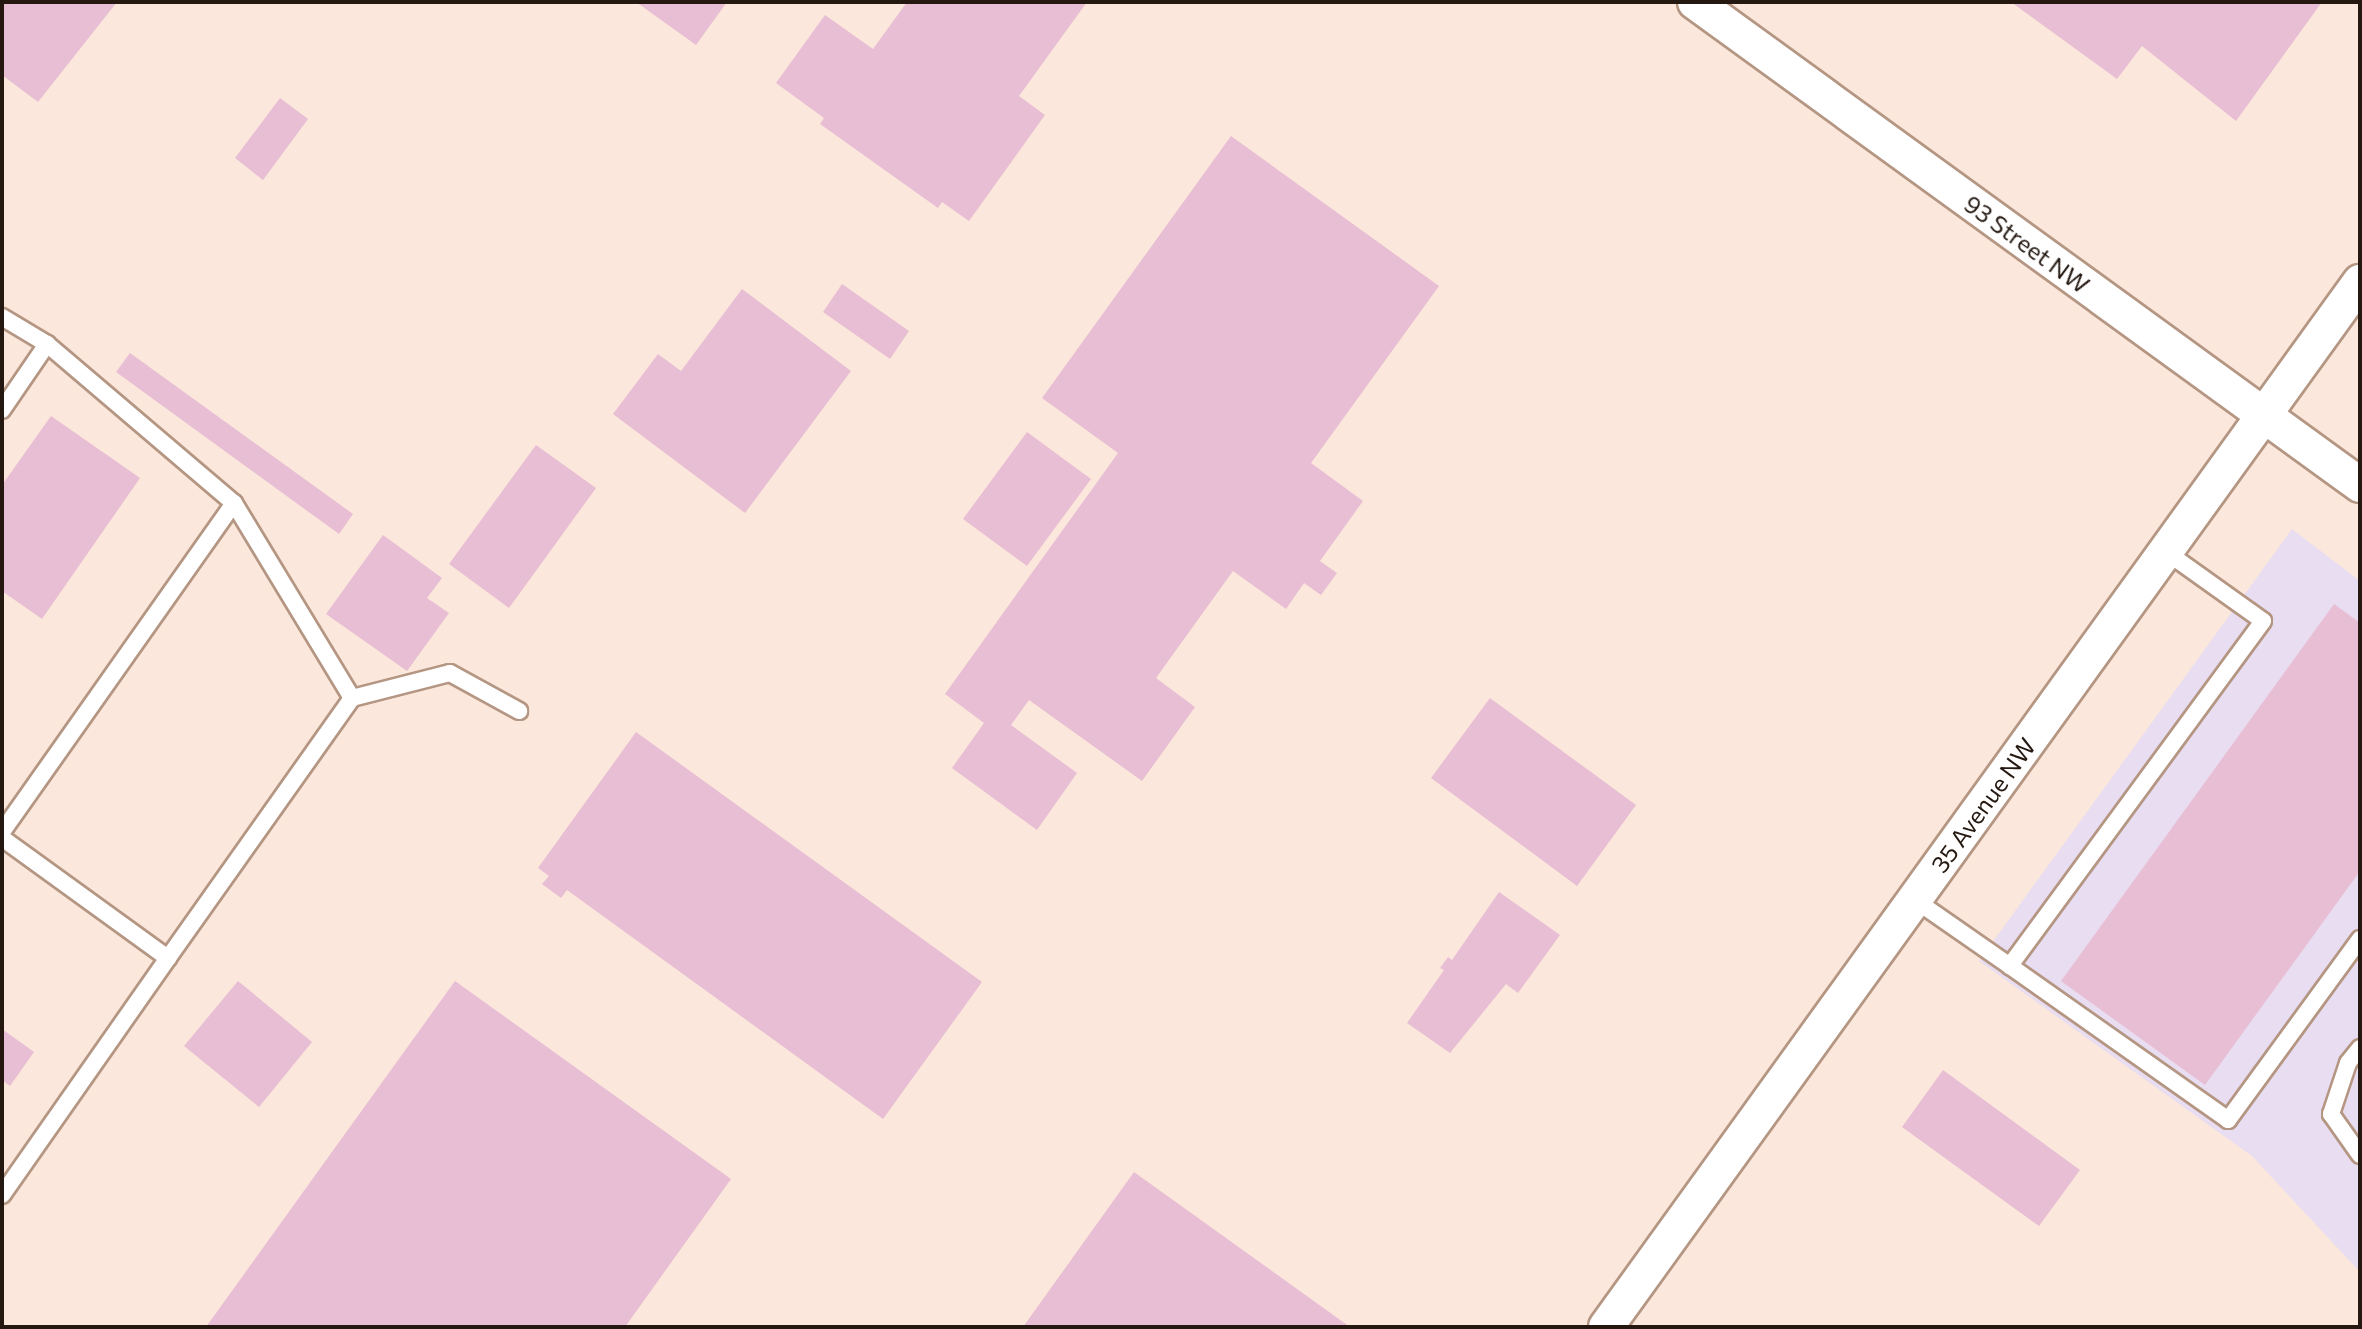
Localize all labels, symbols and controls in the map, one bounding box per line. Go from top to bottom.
street label: 93 Street NW [1959,189,2095,299]
street label: 35 Avenue NW [1925,732,2041,878]

